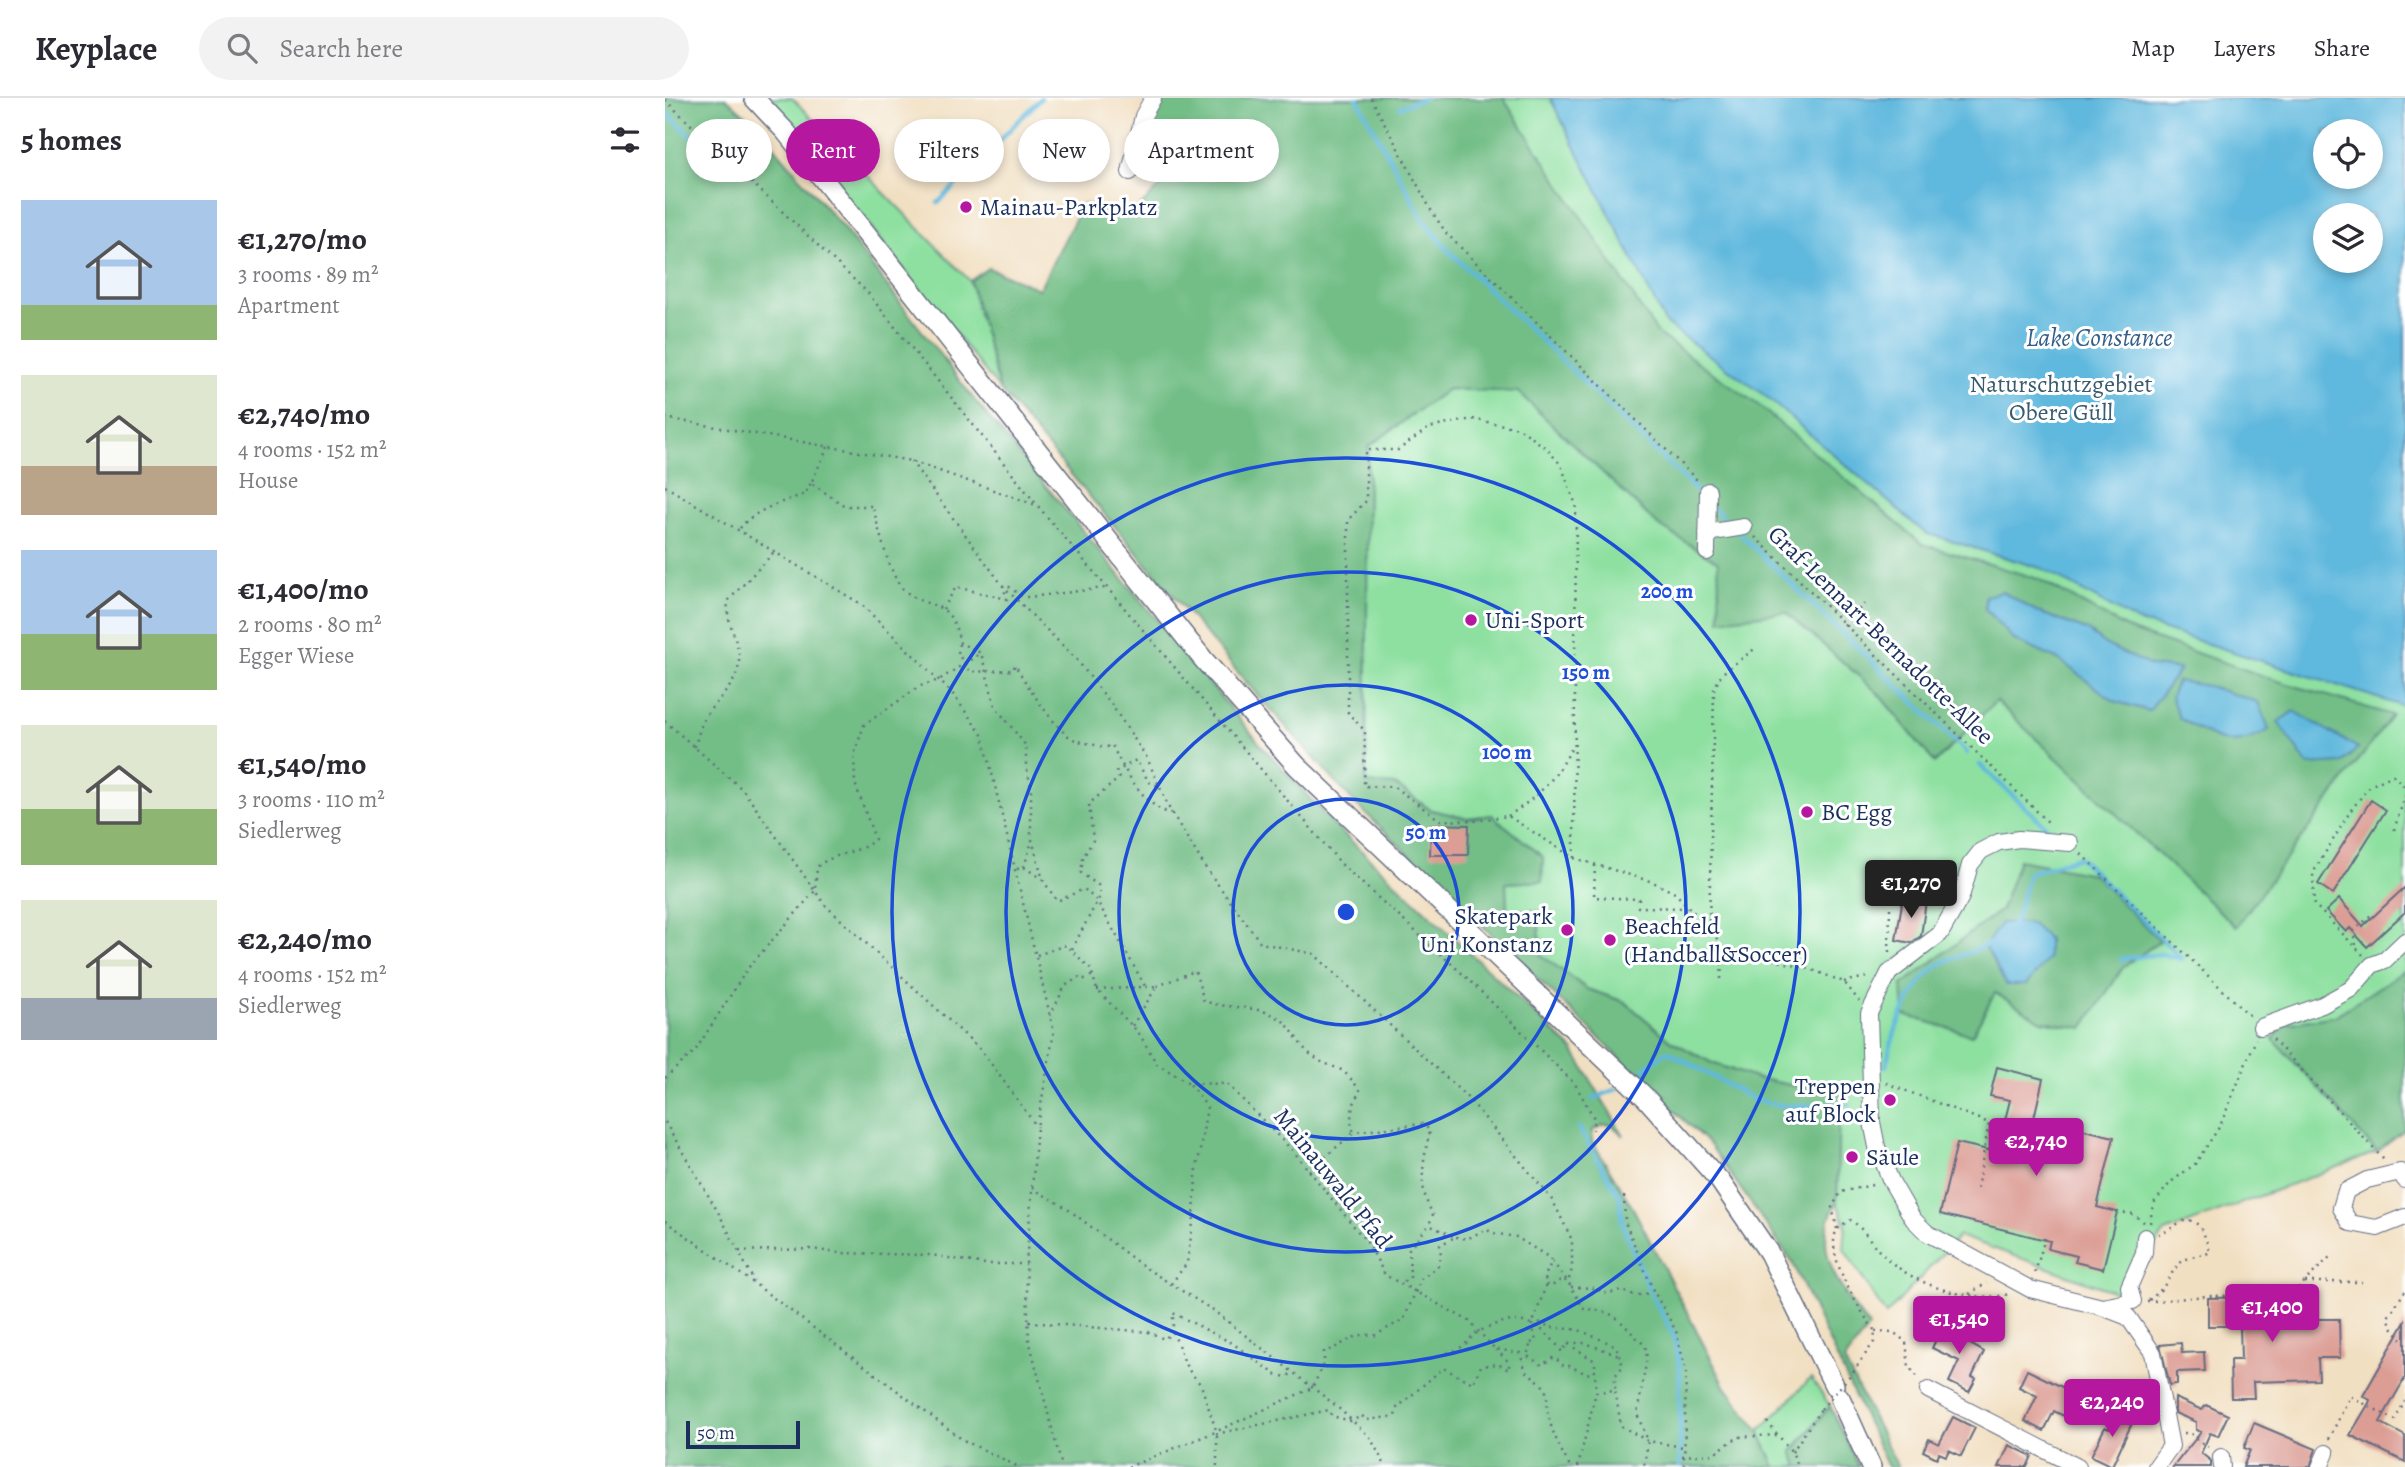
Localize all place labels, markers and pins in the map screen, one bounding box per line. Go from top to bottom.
place label: Mainau-Parkplatz [980,191,1157,223]
marker: Mainau-Parkplatz [958,199,974,215]
place label: Uni-Sport [1485,604,1584,636]
marker: Uni-Sport [1463,612,1479,628]
place label: BC Egg [1821,796,1892,828]
marker: BC Egg [1799,804,1815,820]
pin: €1,270 [1854,860,1968,920]
centre of rings [1334,900,1358,924]
place label: Skatepark Uni Konstanz [1420,900,1553,960]
place label: Beachfeld (Handball&Soccer) [1624,910,1808,970]
marker: Skatepark Uni Konstanz [1559,922,1575,938]
marker: Beachfeld (Handball&Soccer) [1602,932,1618,948]
place label: Treppen auf Block [1785,1070,1876,1130]
marker: Treppen auf Block [1882,1092,1898,1108]
pin: €2,740 [1979,1118,2093,1178]
place label: Säule [1866,1141,1919,1173]
marker: Säule [1844,1149,1860,1165]
pin: €1,400 [2215,1284,2329,1344]
pin: €1,540 [1902,1296,2016,1356]
pin: €2,240 [2055,1380,2169,1439]

